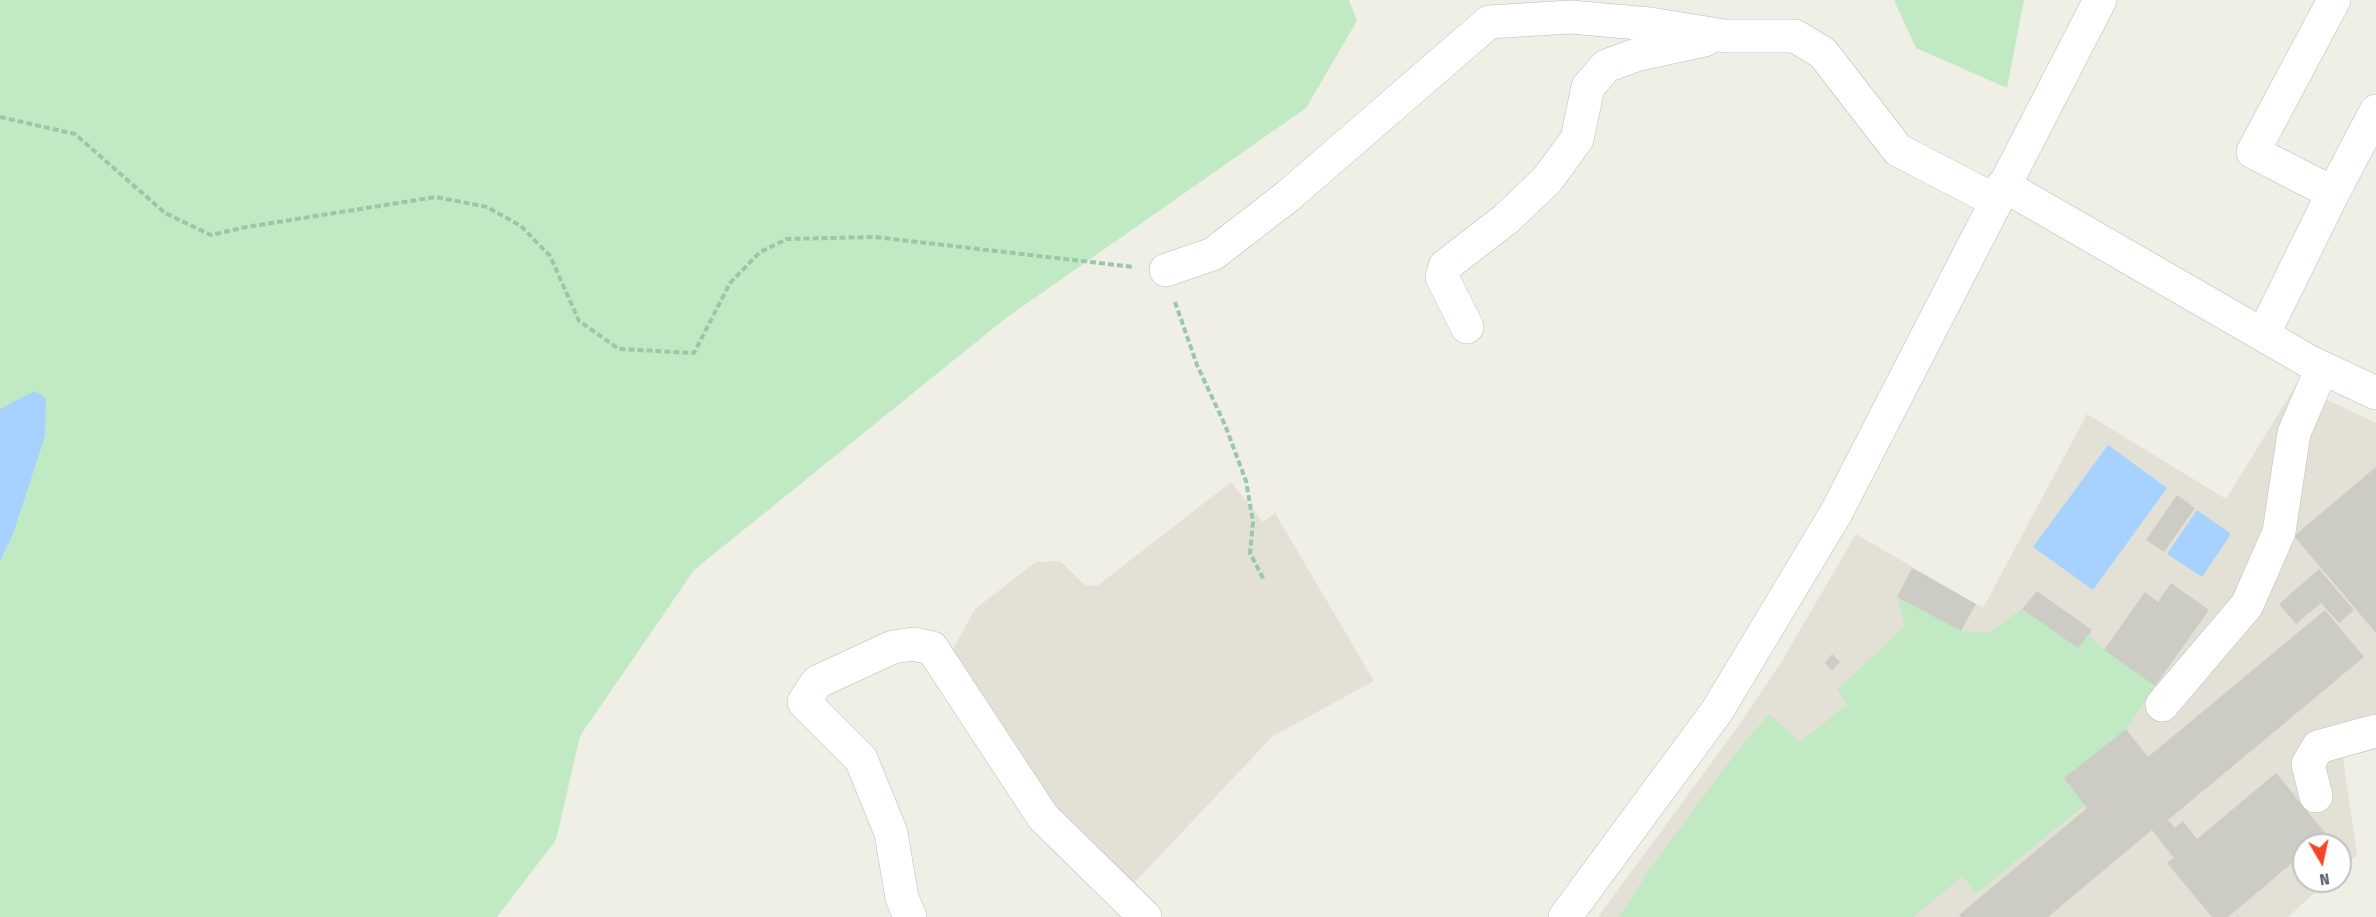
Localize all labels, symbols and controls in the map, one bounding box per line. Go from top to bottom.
north arrow [2292,833,2352,893]
text: N [2318,869,2331,889]

